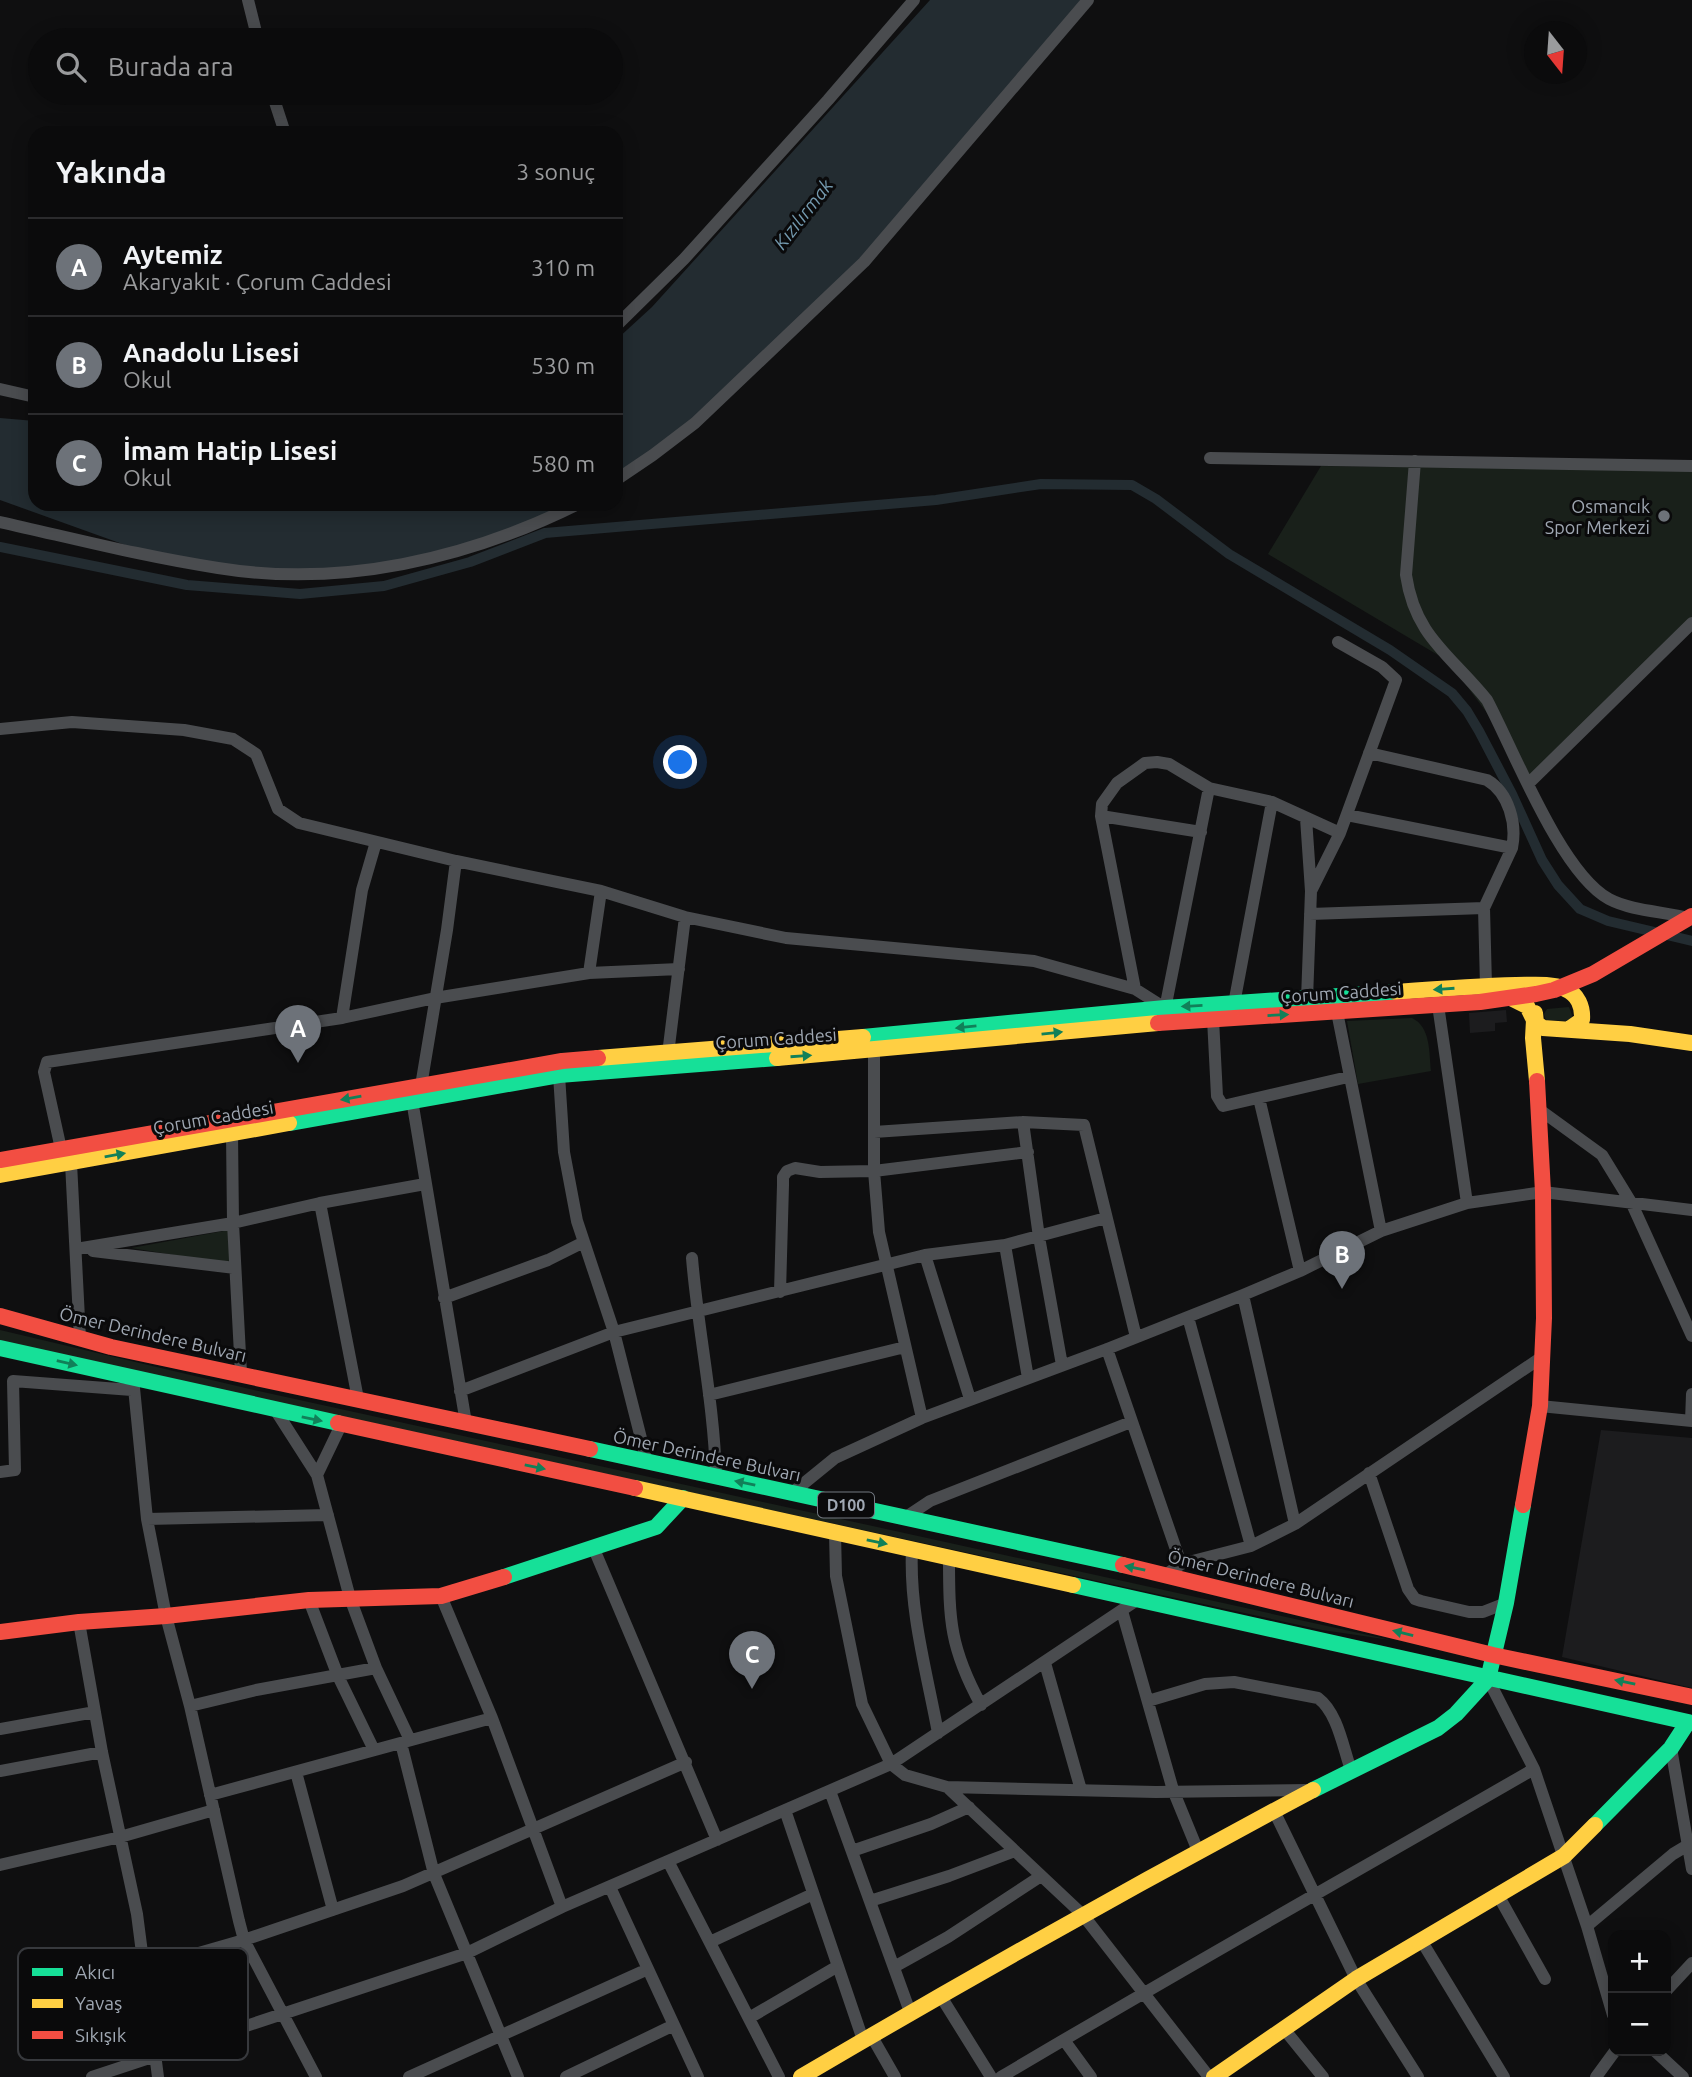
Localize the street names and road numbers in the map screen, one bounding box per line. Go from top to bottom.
street label: Çorum Caddesi [1280,978,1402,1006]
street label: Çorum Caddesi [715,1024,837,1052]
street label: Çorum Caddesi [151,1097,275,1137]
street label: Ömer Derindere Bulvarı [57,1303,249,1365]
street label: Ömer Derindere Bulvarı [611,1425,803,1485]
road number: D100 [818,1492,874,1518]
street label: Ömer Derindere Bulvarı [1166,1545,1356,1611]

